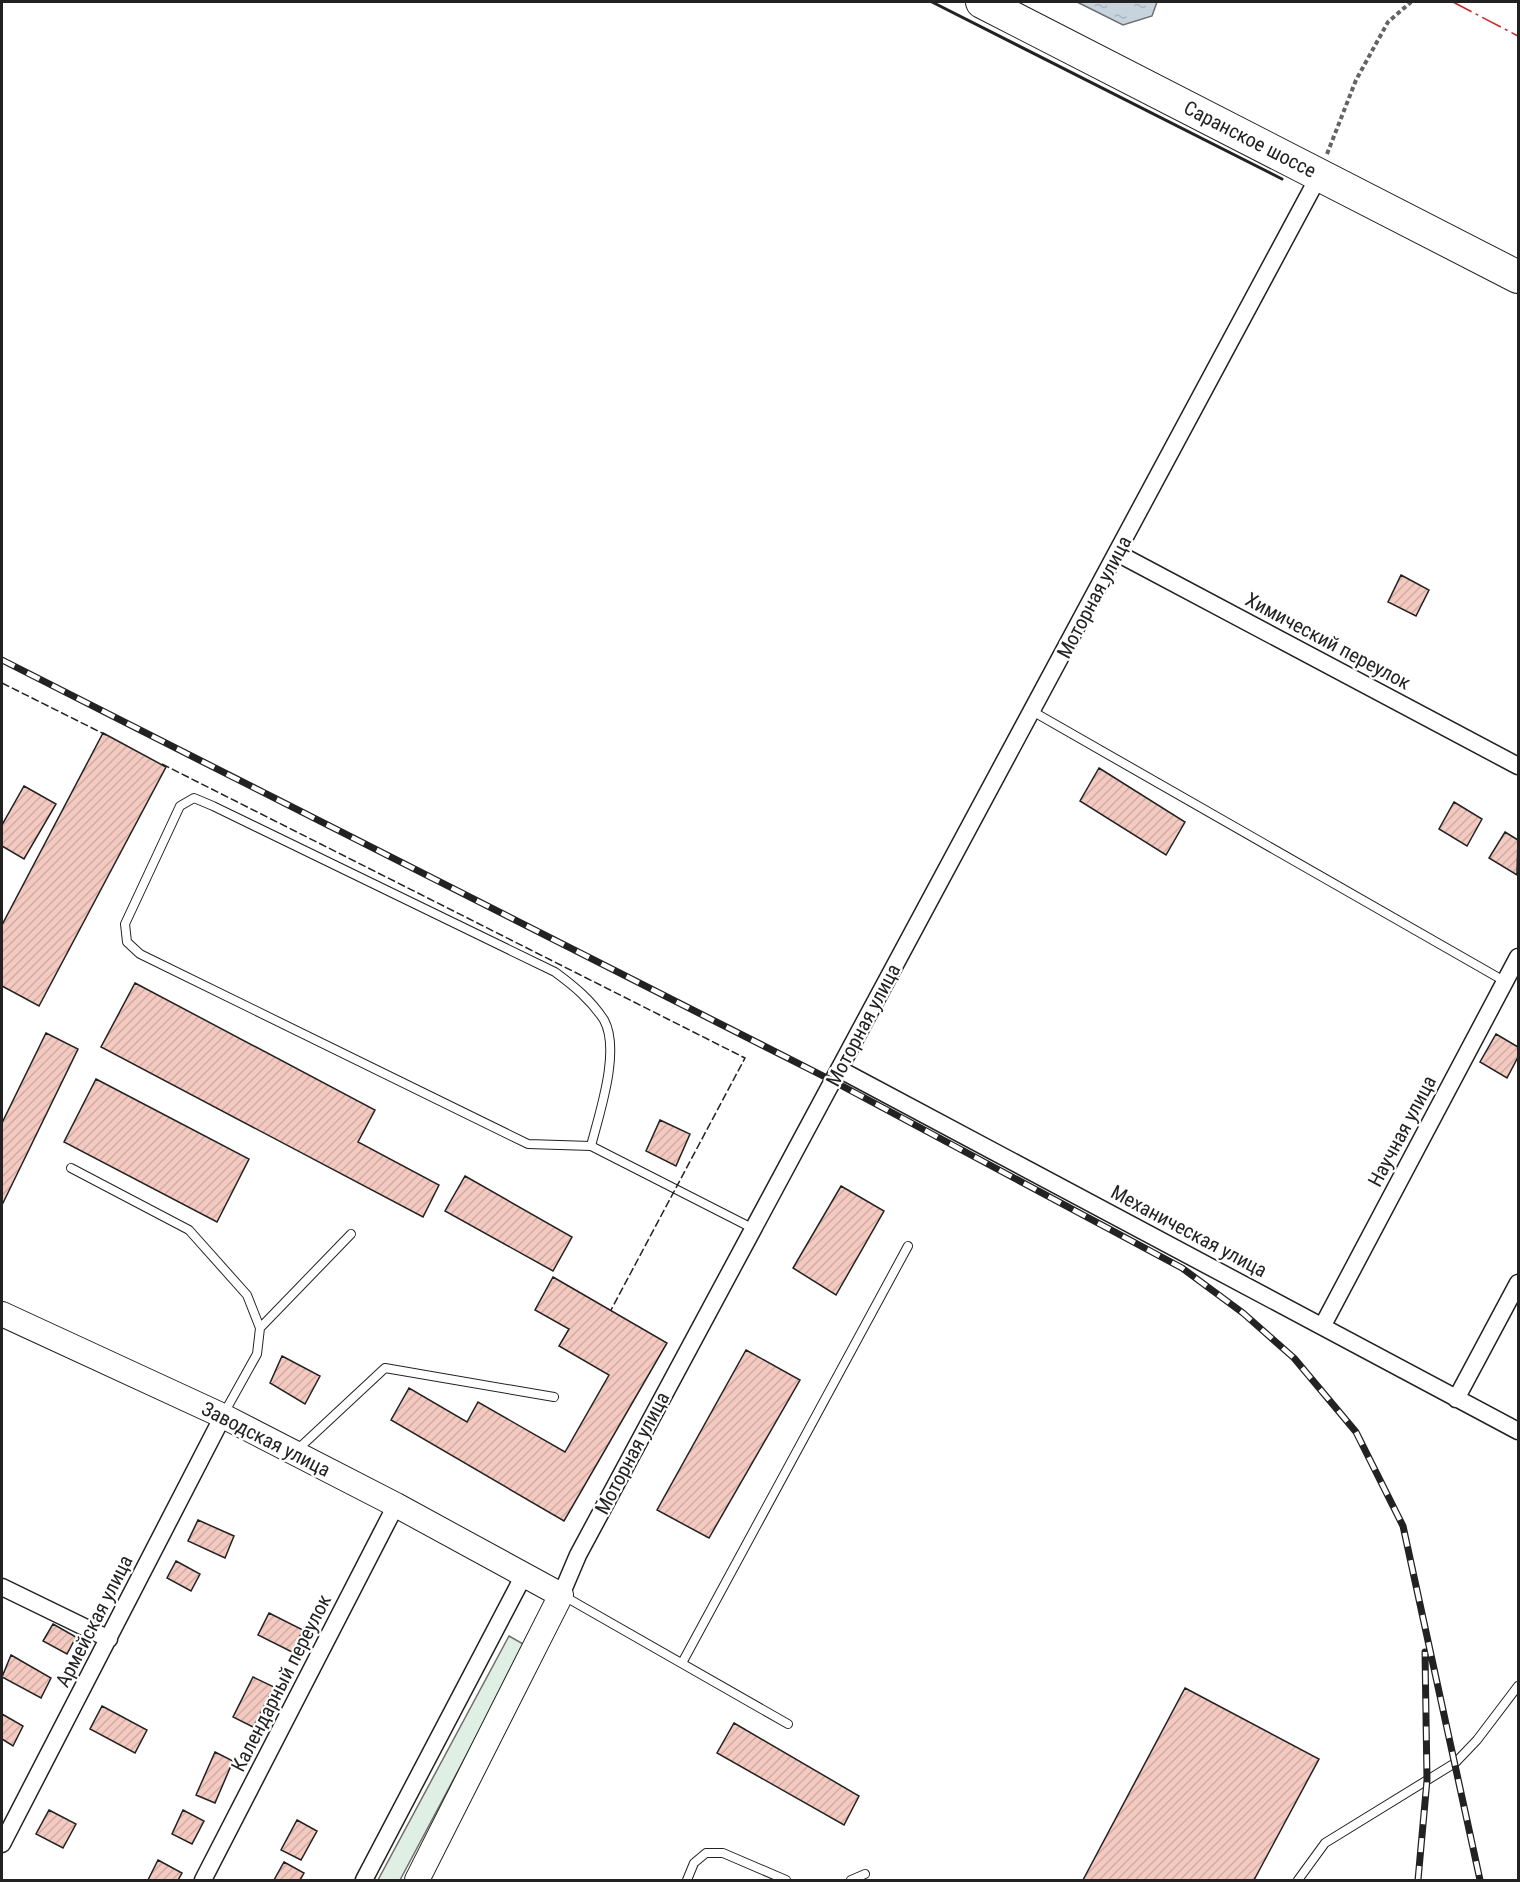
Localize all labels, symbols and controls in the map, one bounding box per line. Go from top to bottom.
street label: Саранское шоссе [1180,95,1320,183]
street label: Моторная улица [1052,532,1136,662]
street label: Химический переулок [1241,587,1415,695]
street label: Моторная улица [821,960,905,1090]
street label: Научная улица [1363,1071,1441,1191]
street label: Механическая улица [1107,1180,1271,1282]
street label: Моторная улица [590,1388,674,1518]
street label: Заводская улица [198,1396,334,1482]
street label: Армейская улица [50,1551,138,1691]
street label: Календарный переулок [226,1590,336,1776]

